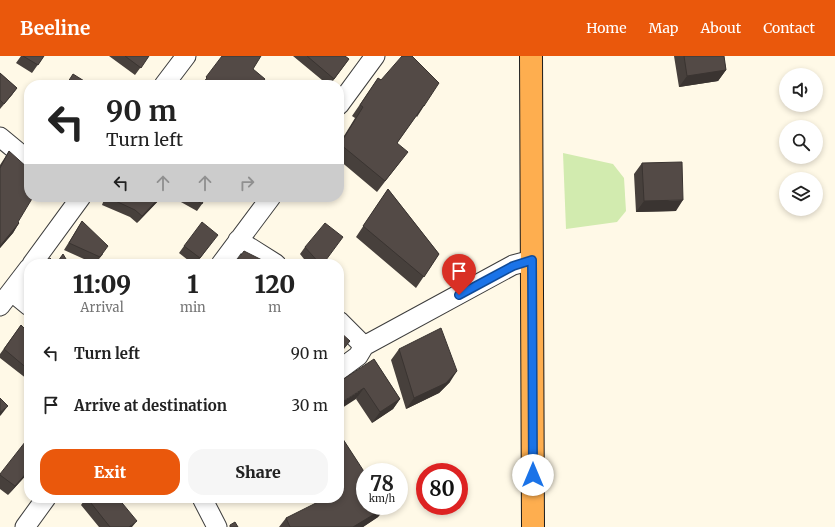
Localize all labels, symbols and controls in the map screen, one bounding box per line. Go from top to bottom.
text: Beeline [20,16,90,40]
text: Home [586,19,627,37]
text: Map [649,19,678,37]
text: About [700,19,741,37]
text: Contact [763,19,815,37]
map controls [779,68,823,216]
button: sound [779,68,823,112]
text: 90 m [106,93,177,129]
icon: left [40,96,92,148]
button: search [779,120,823,164]
text: Turn left [106,128,183,151]
icon: left [110,172,132,194]
icon: ahead [152,172,174,194]
icon: ahead [194,172,216,194]
icon: right [236,172,258,194]
button: layers [779,172,823,216]
pin [442,254,476,295]
icon: arrive [448,260,470,282]
text: 11:09 [73,269,131,300]
text: 1 [187,269,198,300]
text: 120 [254,269,295,300]
text: Arrival [80,299,124,316]
text: min [180,299,206,316]
text: m [268,299,281,316]
icon: left [40,342,62,364]
text: Turn left [74,344,140,363]
text: 90 m [291,344,328,363]
icon: arrive [40,394,62,416]
text: Arrive at destination [74,396,227,415]
text: 30 m [291,396,328,415]
button: Exit [40,449,180,495]
button: Share [188,449,328,495]
position arrow [512,454,554,496]
speed limit sign: 80 [416,463,468,515]
text: 78 [370,471,394,496]
text: km/h [369,492,395,505]

